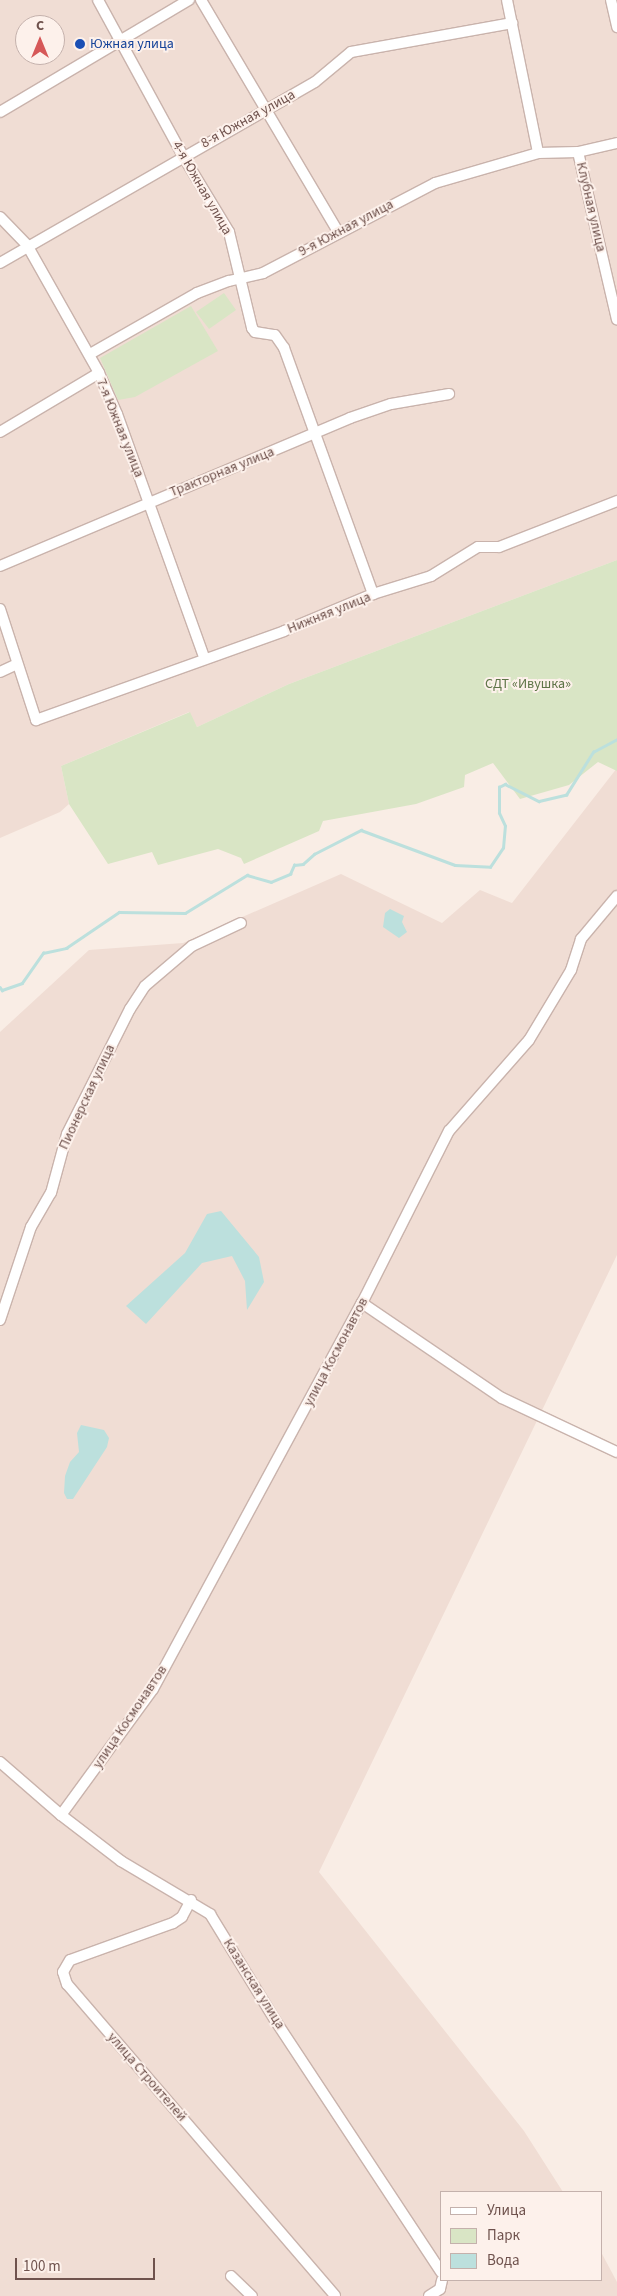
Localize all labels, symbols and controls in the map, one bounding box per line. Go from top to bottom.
north arrow [15,15,65,65]
text: С [36,16,44,36]
place label: Южная улица [90,36,174,52]
marker: Южная улица [74,38,86,50]
street label: 8-я Южная улица [198,86,298,152]
street label: 4-я Южная улица [168,138,236,238]
street label: Клубная улица [573,160,609,254]
street label: 9-я Южная улица [296,196,396,260]
street label: 7-я Южная улица [93,376,147,480]
street label: Тракторная улица [167,443,277,501]
street label: Нижняя улица [285,589,373,637]
park label: СДТ «Ивушка» [485,676,571,692]
street label: Пионерская улица [55,1042,119,1152]
street label: улица Космонавтов [300,1295,372,1409]
street label: улица Космонавтов [89,1662,171,1772]
street label: Казанская улица [219,1936,289,2032]
street label: улица Строителей [104,2029,190,2125]
legend [440,2191,602,2281]
text: Улица [487,2200,526,2221]
text: Парк [487,2225,520,2246]
scale bar [18,2248,158,2280]
text: Вода [487,2250,520,2271]
text: 100 m [23,2256,61,2277]

